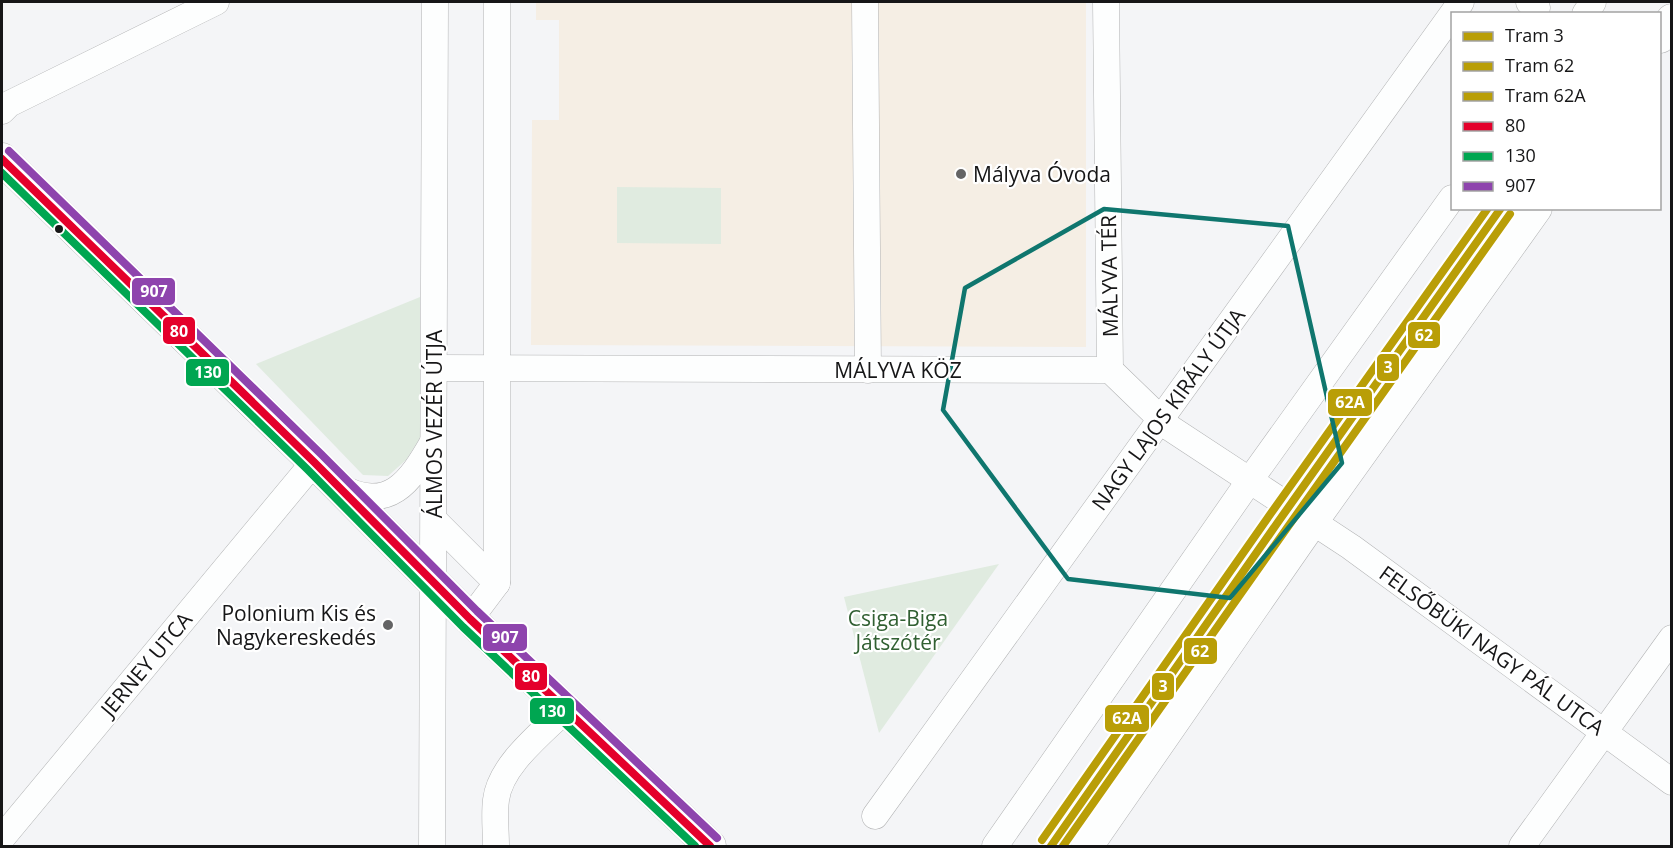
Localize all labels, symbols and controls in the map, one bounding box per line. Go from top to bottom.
legend [1451,12,1661,210]
text: Tram 3 [1505,23,1564,47]
text: Tram 62 [1505,53,1574,77]
text: Tram 62A [1505,83,1586,107]
text: 80 [1505,113,1526,137]
text: 130 [1505,143,1536,167]
place label: Mályva Óvoda [973,160,1111,188]
marker: Mályva Óvoda [954,167,968,181]
text: 907 [1505,173,1536,197]
street label: MÁLYVA TÉR [1094,215,1124,337]
unlabelled marker [53,223,65,235]
line badge: 907 [131,277,176,306]
text: 907 [140,280,168,302]
street label: NAGY LAJOS KIRÁLY ÚTJA [1085,302,1251,516]
line badge: 80 [162,316,196,345]
text: 80 [170,320,188,342]
line badge: 62 [1407,321,1441,349]
text: 62 [1415,324,1433,346]
street label: ÁLMOS VEZÉR ÚTJA [420,329,448,518]
line badge: 3 [1376,353,1400,382]
street label: MÁLYVA KÖZ [834,356,962,384]
text: 3 [1383,356,1393,378]
line badge: 130 [185,358,230,387]
text: 130 [194,361,222,383]
line badge: 62A [1327,388,1373,417]
text: 62A [1335,391,1366,413]
street label: FELSŐBÜKI NAGY PÁL UTCA [1374,559,1611,742]
place label: Polonium Kis és Nagykereskedés [216,599,376,651]
park label: Csiga-Biga Játszótér [848,604,948,656]
street label: JERNEY UTCA [93,605,198,724]
marker: Polonium Kis és Nagykereskedés [381,618,395,632]
line badge: 907 [482,623,528,652]
text: 907 [491,626,519,648]
line badge: 62 [1183,637,1218,665]
text: 62 [1191,640,1209,662]
line badge: 80 [514,662,548,691]
text: 80 [522,665,540,687]
line badge: 3 [1151,672,1175,701]
text: 3 [1158,675,1168,697]
line badge: 130 [529,697,575,725]
text: 130 [538,700,566,722]
line badge: 62A [1104,704,1150,733]
text: 62A [1112,707,1143,729]

